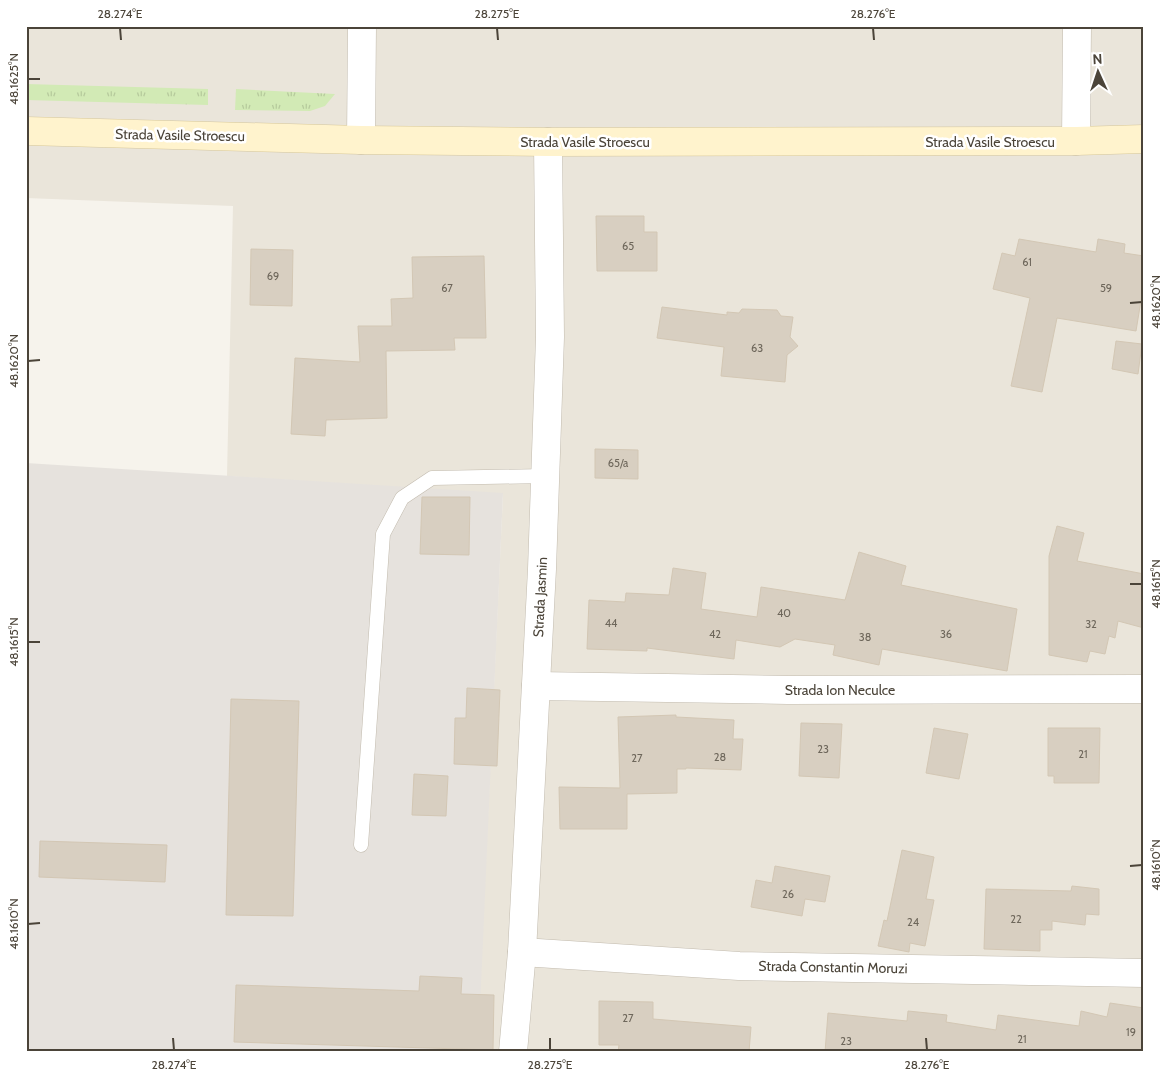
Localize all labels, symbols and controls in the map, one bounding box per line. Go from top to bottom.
text: 28.274°E [98,6,143,21]
text: 28.275°E [474,6,520,21]
text: 28.276°E [851,6,896,21]
north arrow [1072,48,1122,98]
text: N [1092,50,1103,68]
text: 48.1625°N [6,53,21,105]
street label: Strada Vasile Stroescu [115,125,245,145]
street label: Strada Vasile Stroescu [520,133,650,151]
street label: Strada Vasile Stroescu [925,133,1055,151]
house number: 65 [622,239,634,253]
house number: 61 [1022,255,1032,269]
house number: 69 [267,269,279,283]
text: 48.1620°N [1148,275,1163,329]
house number: 67 [441,281,453,295]
house number: 59 [1100,281,1112,295]
text: 48.1620°N [6,334,21,388]
house number: 63 [751,341,763,355]
house number: 65/a [608,456,629,470]
street label: Strada Jasmin [529,556,551,638]
text: 48.1615°N [1148,559,1163,609]
house number: 40 [777,606,791,620]
house number: 44 [605,616,618,630]
text: 48.1615°N [6,617,21,667]
house number: 32 [1085,617,1097,631]
house number: 42 [709,627,721,641]
house number: 36 [940,627,952,641]
house number: 38 [859,630,871,644]
street label: Strada Ion Neculce [785,681,895,699]
house number: 23 [817,742,829,756]
house number: 21 [1078,747,1088,761]
house number: 28 [714,750,726,764]
house number: 27 [631,751,643,765]
text: 48.1610°N [1148,839,1163,891]
house number: 26 [782,887,794,901]
text: 48.1610°N [6,898,21,950]
house number: 22 [1010,912,1022,926]
house number: 24 [907,915,920,929]
street label: Strada Constantin Moruzi [758,957,908,977]
house number: 27 [622,1011,634,1025]
house number: 19 [1126,1025,1136,1039]
house number: 21 [1017,1032,1027,1046]
house number: 23 [840,1034,852,1048]
text: 28.274°E [152,1057,197,1072]
text: 28.275°E [527,1057,573,1072]
text: 28.276°E [905,1057,950,1072]

